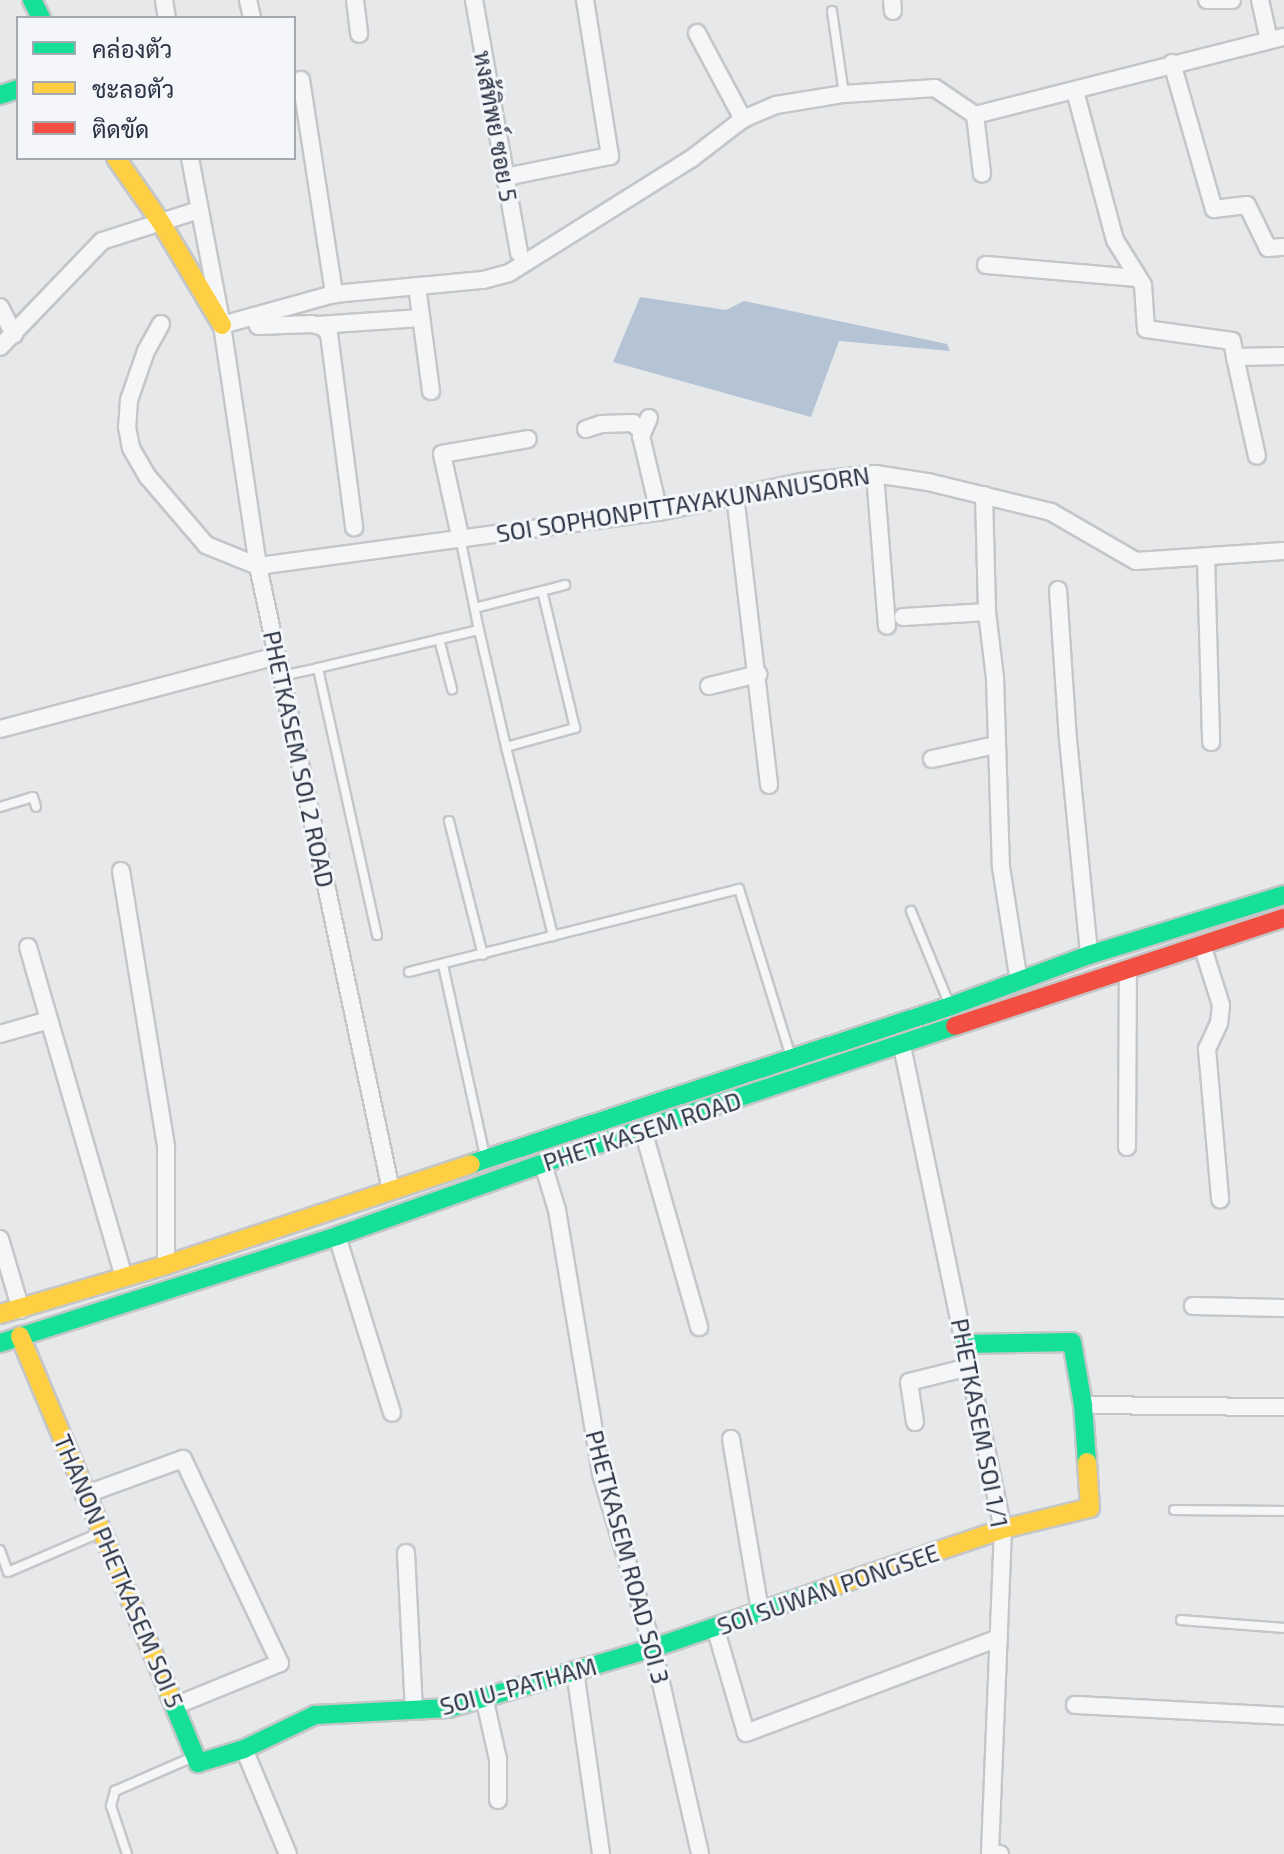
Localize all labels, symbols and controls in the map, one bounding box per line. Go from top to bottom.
legend [16,16,296,160]
text: คล่องตัว [92,34,172,63]
street label: หงส้ทิพย์ ซอย 5 [469,48,523,204]
text: ชะลอตัว [92,74,174,103]
text: ติดขัด [92,114,149,143]
street label: SOI SOPHONPITTAYAKUNANUSORN [494,460,872,548]
street label: PHETKASEM SOI 2 ROAD [258,628,340,890]
street label: PHET KASEM ROAD [539,1085,745,1177]
street label: PHETKASEM SOI 1/1 [946,1316,1014,1530]
street label: PHETKASEM ROAD SOI 3 [580,1427,676,1687]
street label: THANON PHETKASEM SOI 5 [48,1430,190,1712]
street label: SOI SUWAN PONGSEE [713,1538,943,1640]
street label: SOI U-PATHAM [437,1651,599,1721]

